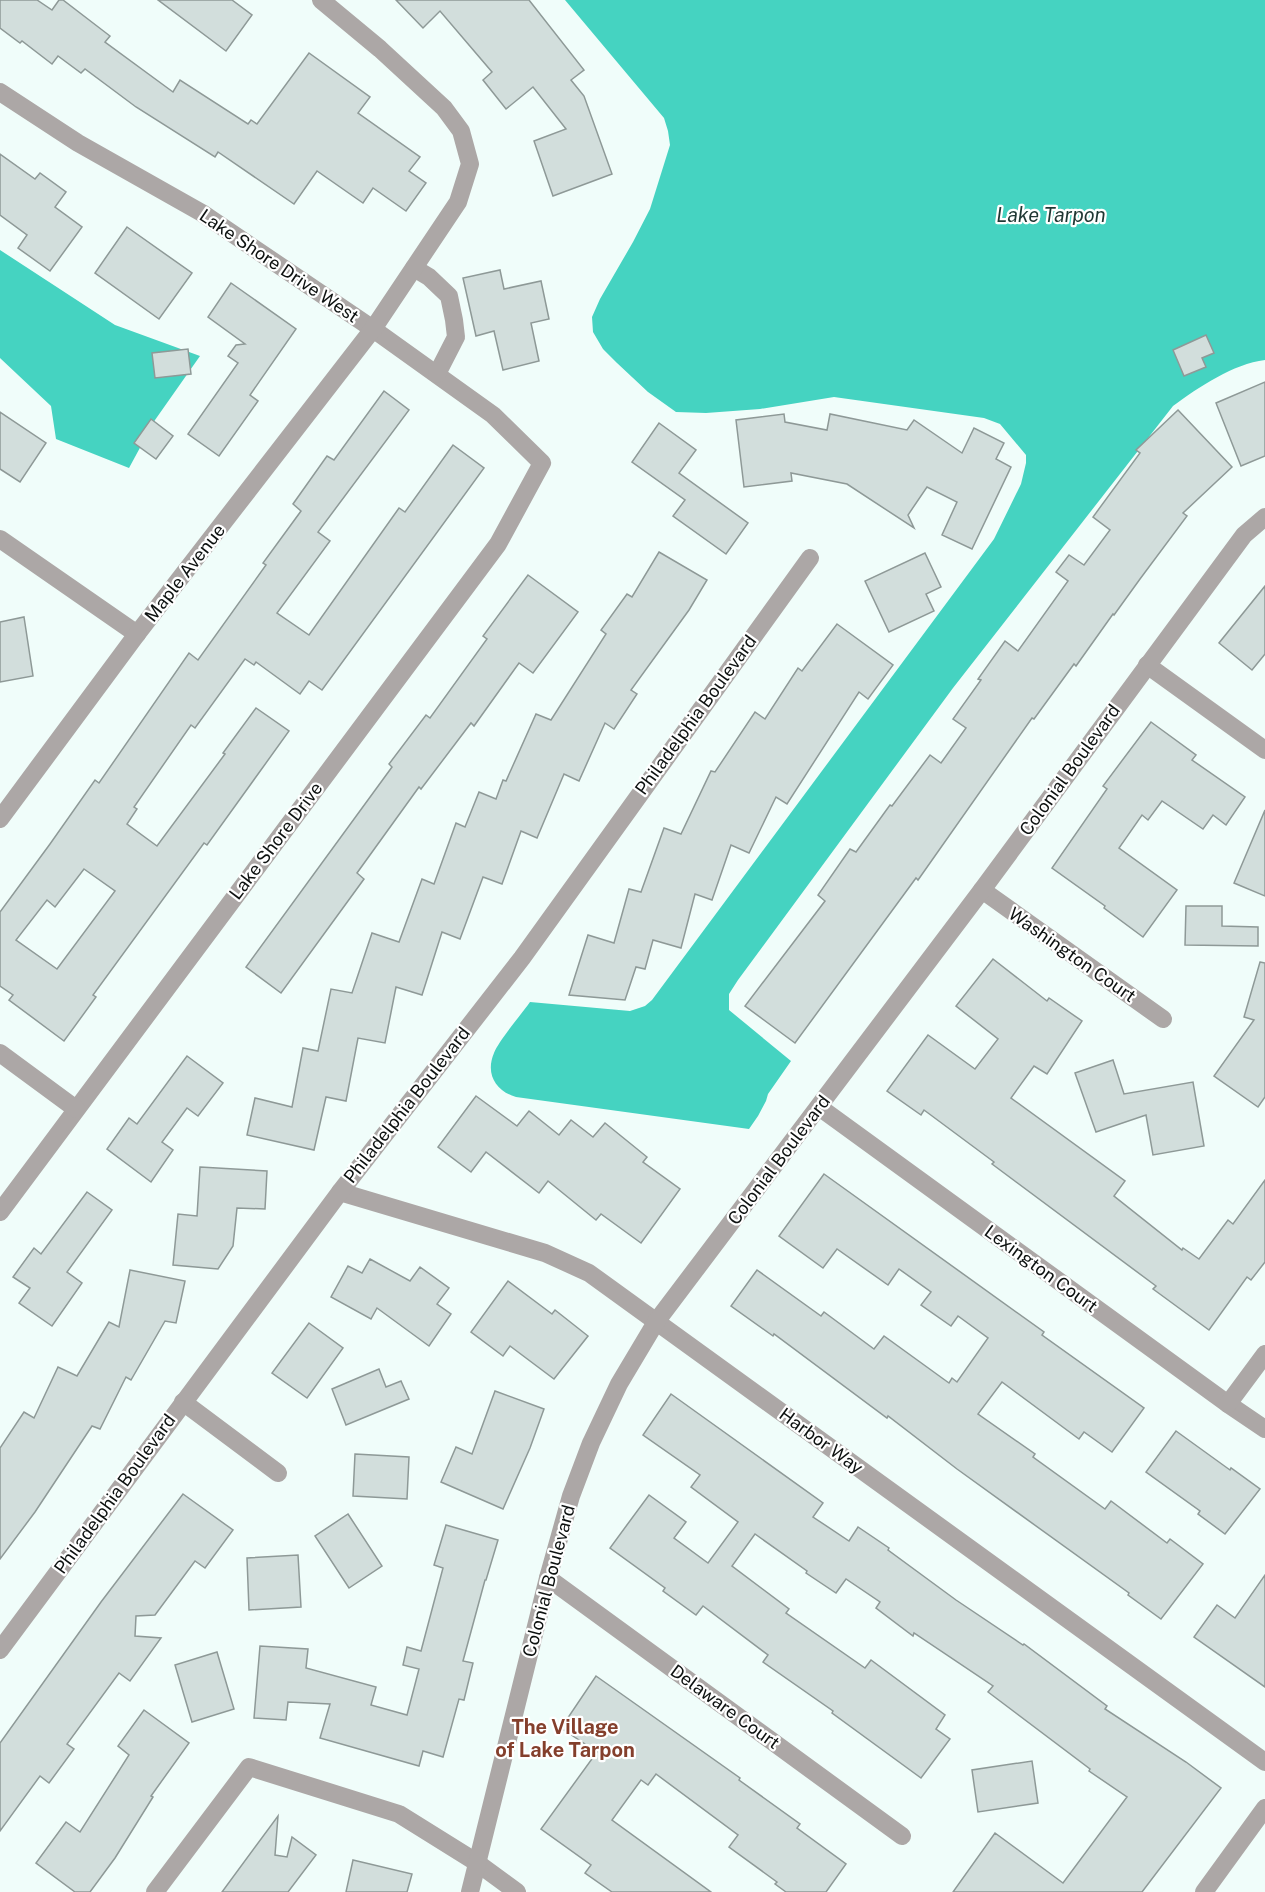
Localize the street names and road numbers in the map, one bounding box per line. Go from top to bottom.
street label: Lake Shore Drive West [196,204,363,327]
street label: Maple Avenue [140,520,229,626]
street label: Philadelphia Boulevard [631,631,761,799]
street label: Colonial Boulevard [1015,700,1124,839]
street label: Lake Shore Drive [225,778,326,903]
street label: Washington Court [1005,903,1140,1006]
street label: Philadelphia Boulevard [339,1022,474,1187]
street label: Colonial Boulevard [723,1091,834,1229]
street label: Lexington Court [981,1221,1102,1317]
street label: Harbor Way [775,1403,868,1478]
street label: Philadelphia Boulevard [50,1410,180,1578]
street label: Colonial Boulevard [518,1502,579,1659]
street label: Delaware Court [667,1660,784,1753]

